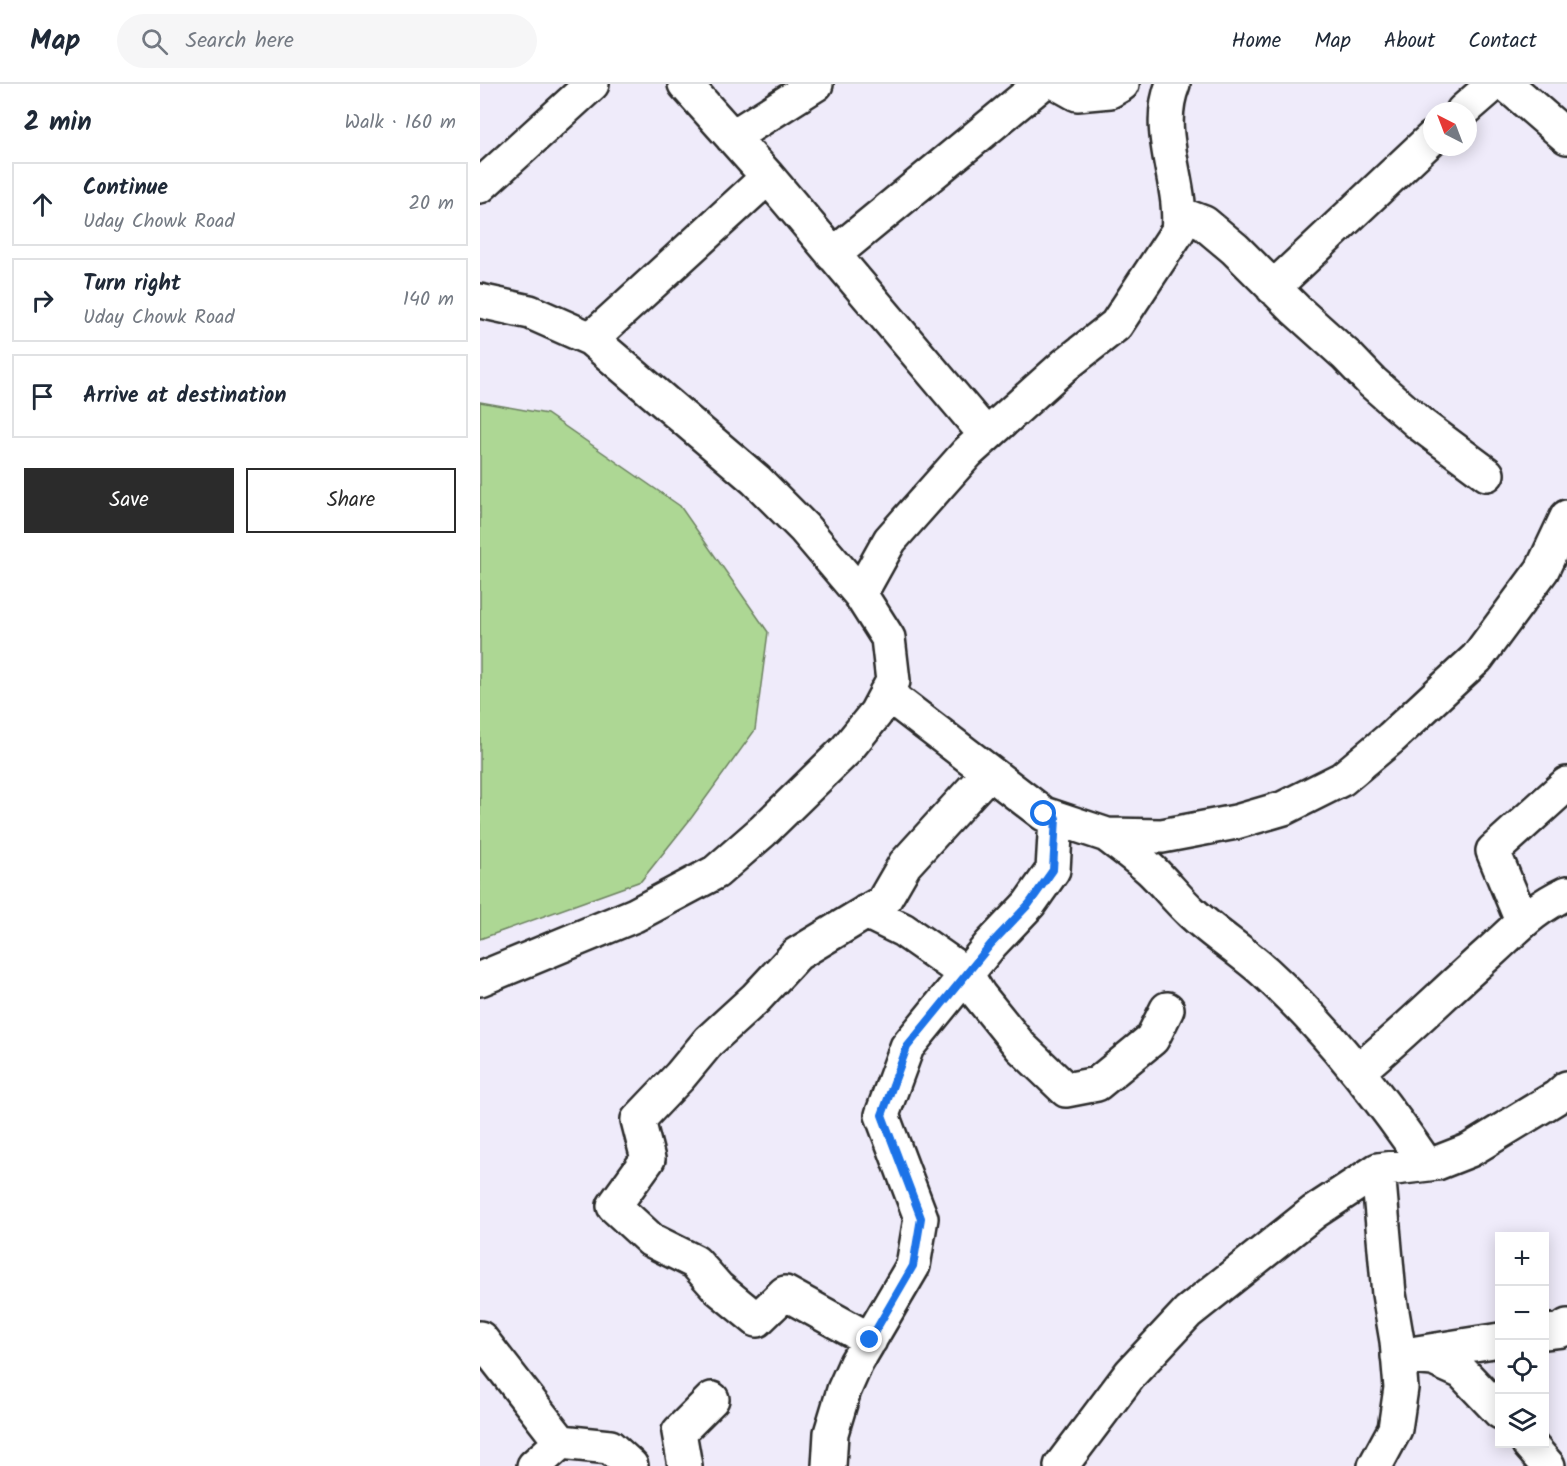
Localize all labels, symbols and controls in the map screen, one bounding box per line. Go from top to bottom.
search box [117,14,537,68]
text: Map [30,19,81,64]
text: Search here [186,24,294,59]
icon: search [138,25,171,58]
text: Home [1232,25,1281,58]
text: Map [1314,25,1351,58]
text: About [1384,25,1435,58]
text: Contact [1468,25,1537,58]
text: 2 min [24,102,92,144]
north arrow [1423,102,1477,156]
text: Walk · 160 m [345,107,456,139]
text: Continue [83,171,168,206]
icon: ahead [26,188,59,221]
text: 20 m [408,188,454,220]
text: Uday Chowk Road [83,206,234,238]
text: Turn right [83,267,181,302]
icon: right [26,284,59,317]
text: 140 m [403,284,454,316]
text: Uday Chowk Road [83,302,234,334]
text: Arrive at destination [83,379,286,414]
icon: arrive [26,380,59,413]
button: Save [24,468,234,533]
button: Share [246,468,456,533]
route start [1030,800,1056,826]
map controls [1495,1232,1549,1448]
button: + [1495,1232,1549,1286]
button: − [1495,1286,1549,1340]
route end [856,1326,882,1352]
button: locate [1495,1340,1549,1394]
button: layers [1495,1394,1549,1448]

